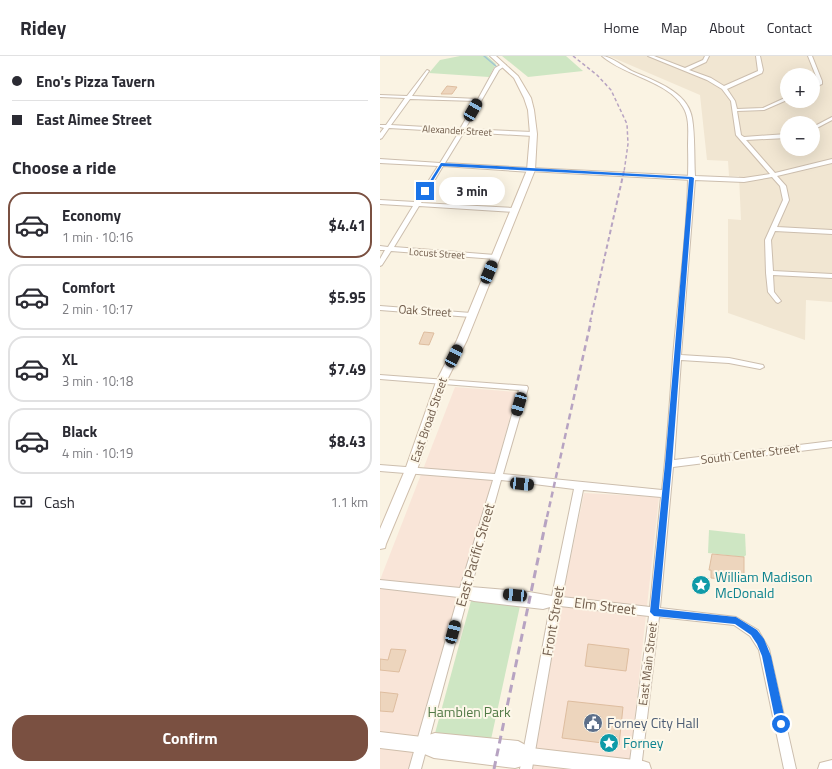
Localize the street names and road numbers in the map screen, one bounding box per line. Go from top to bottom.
street label: Alexander Street [422,121,493,140]
street label: Locust Street [409,244,466,263]
street label: Oak Street [398,299,453,322]
street label: East Broad Street [405,374,452,465]
street label: South Center Street [699,438,801,469]
street label: East Pacific Street [450,501,499,609]
street label: Front Street [536,584,569,658]
street label: Elm Street [573,591,637,620]
street label: East Main Street [633,620,662,707]

